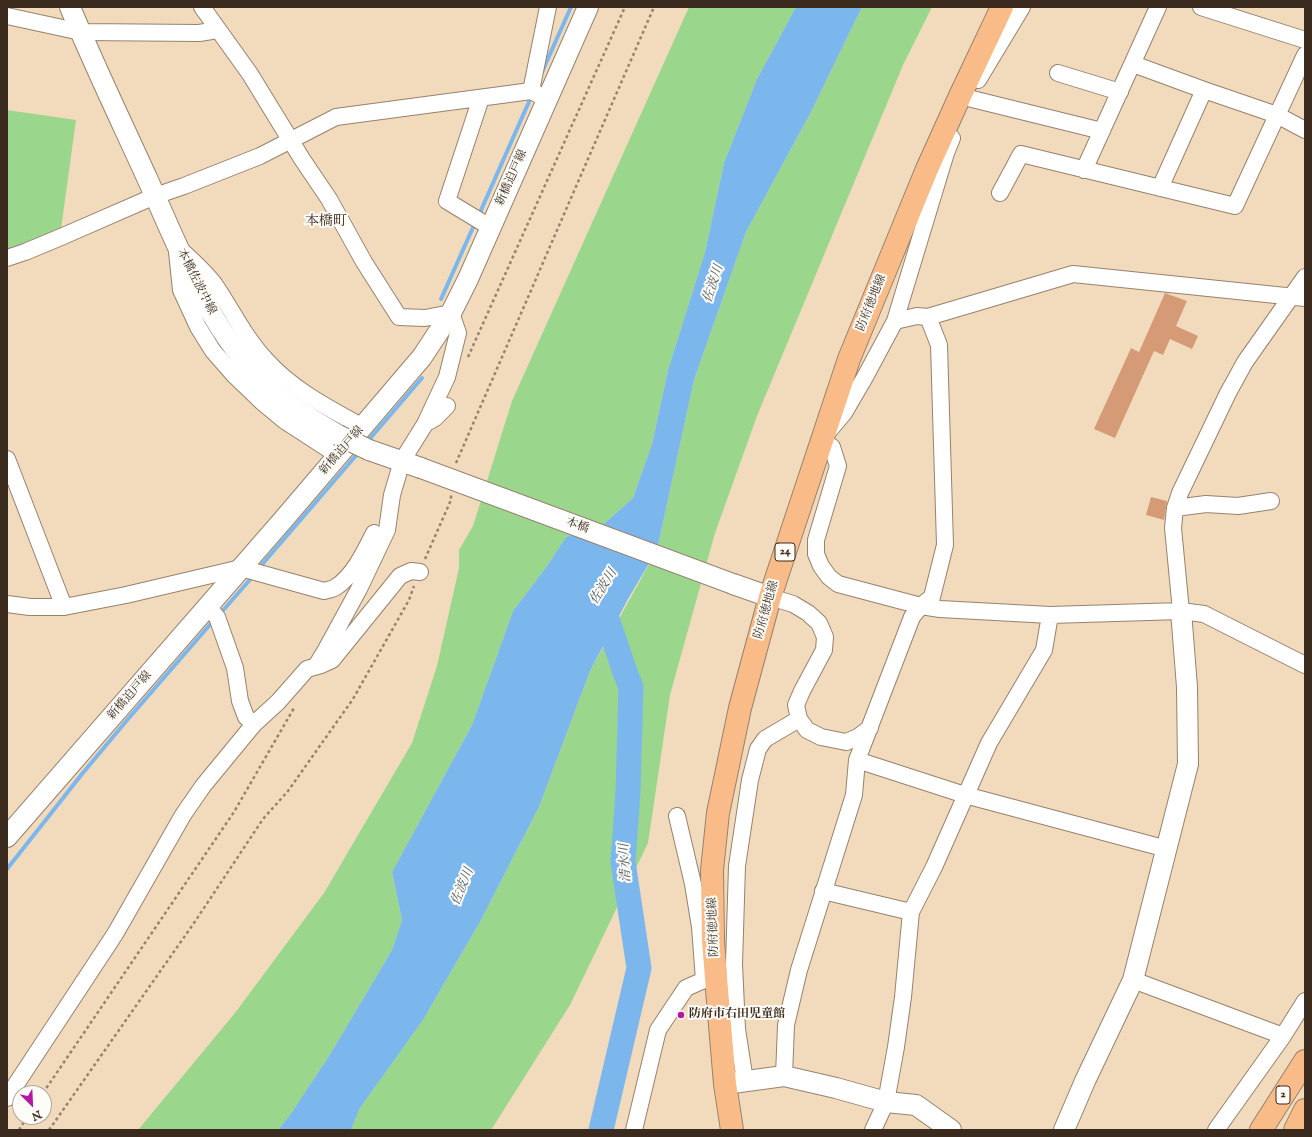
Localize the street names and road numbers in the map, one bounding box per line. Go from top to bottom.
street label: 新橋迫戸線 [493,148,531,208]
street label: 本橋佐波中線 [173,247,219,317]
street label: 防府徳地線 [854,272,890,334]
street label: 新橋迫戸線 [317,424,367,478]
street label: 本橋 [563,515,591,537]
road number: 24 [775,543,795,561]
street label: 防府徳地線 [752,579,782,641]
street label: 新橋迫戸線 [105,669,155,723]
street label: 防府徳地線 [706,897,722,957]
road number: 2 [1276,1086,1290,1104]

